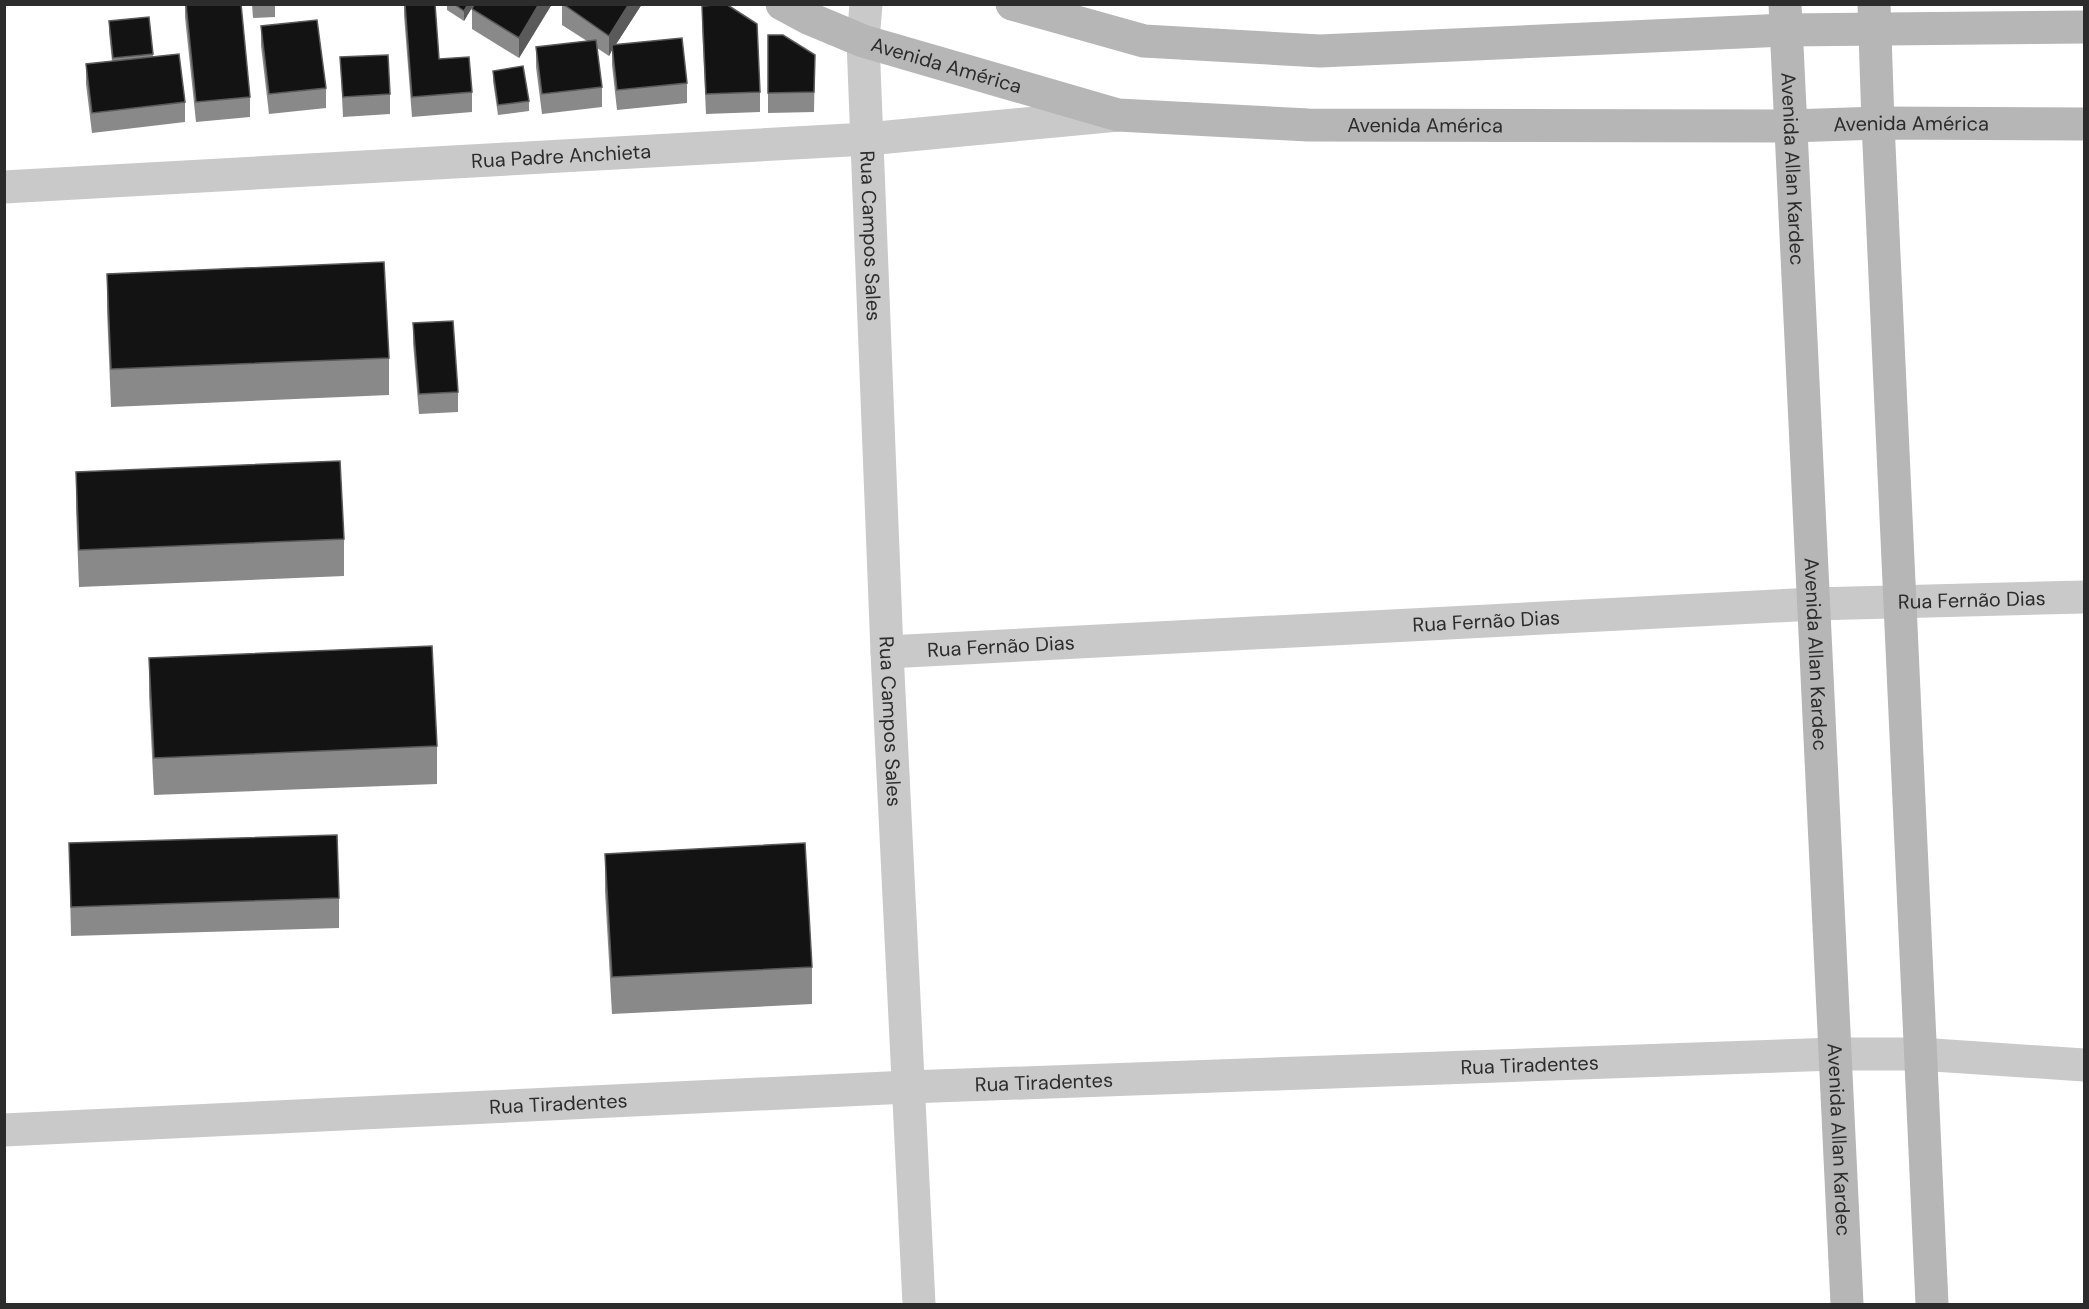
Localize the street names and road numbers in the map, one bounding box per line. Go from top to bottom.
street label: Avenida América [868,31,1025,99]
street label: Avenida Allan Kardec [1775,72,1810,266]
street label: Avenida América [1833,110,1989,138]
street label: Avenida América [1347,112,1503,138]
street label: Rua Padre Anchieta [470,138,652,174]
street label: Rua Campos Sales [854,150,887,322]
street label: Avenida Allan Kardec [1798,557,1834,751]
street label: Rua Fernão Dias [1898,585,2046,615]
street label: Rua Fernão Dias [1412,604,1561,638]
street label: Rua Fernão Dias [926,629,1075,663]
street label: Rua Campos Sales [873,636,908,807]
street label: Avenida Allan Kardec [1822,1043,1857,1237]
street label: Rua Tiradentes [1460,1049,1599,1080]
street label: Rua Tiradentes [974,1067,1113,1098]
street label: Rua Tiradentes [489,1087,628,1120]

